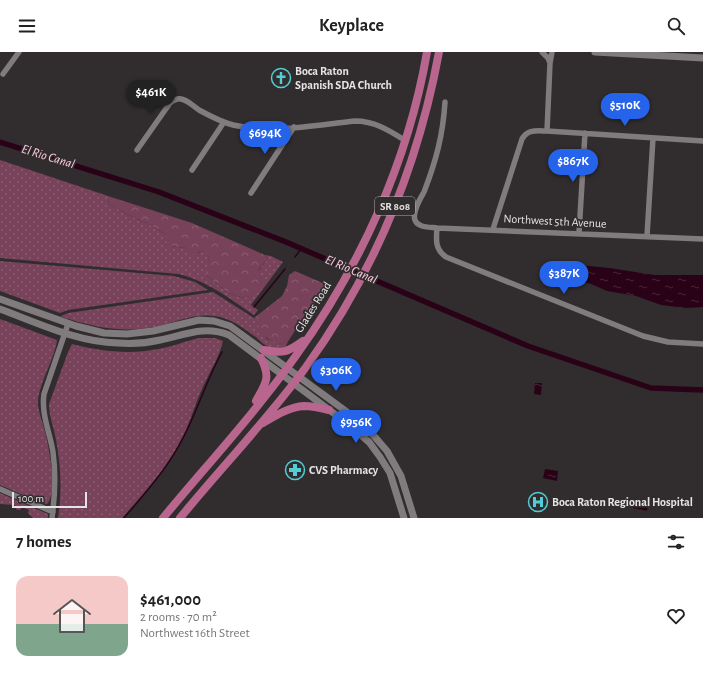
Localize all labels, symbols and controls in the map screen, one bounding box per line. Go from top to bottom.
icon: menu [16,15,38,37]
icon: search [665,15,687,37]
text: Keyplace [319,17,384,35]
place label: Boca Raton Spanish SDA Church [295,65,392,91]
church icon: Boca Raton Spanish SDA Church [270,67,292,89]
pin: $461K [123,80,179,114]
text: $461K [136,86,166,99]
pin: $510K [597,93,653,127]
text: $510K [610,99,640,112]
pin: $694K [237,121,293,155]
text: $694K [249,127,281,140]
water label: El Rio Canal [20,143,76,171]
pin: $867K [545,149,601,183]
text: $867K [557,155,589,168]
road number: SR 808 [375,197,415,215]
street label: Northwest 5th Avenue [503,212,607,230]
water label: El Rio Canal [323,253,379,287]
pin: $387K [536,261,592,295]
text: $387K [548,267,580,280]
street label: Glades Road [293,279,333,335]
pin: $306K [308,358,364,392]
text: $306K [320,364,352,377]
pin: $956K [328,410,384,444]
text: $956K [340,416,372,429]
pharmacy icon: CVS Pharmacy [284,459,306,481]
place label: CVS Pharmacy [309,464,379,477]
scale bar [12,490,87,509]
hospital icon: Boca Raton Regional Hospital [527,491,549,513]
text: 100 m [18,493,44,504]
place label: Boca Raton Regional Hospital [552,496,693,508]
icon: filters [665,531,687,553]
text: 7 homes [16,533,72,550]
text: $461,000 [140,591,201,608]
icon: home [48,592,96,640]
icon: heart [665,605,687,627]
text: 2 rooms · 70 m² [140,611,217,624]
text: Northwest 16th Street [140,627,250,640]

